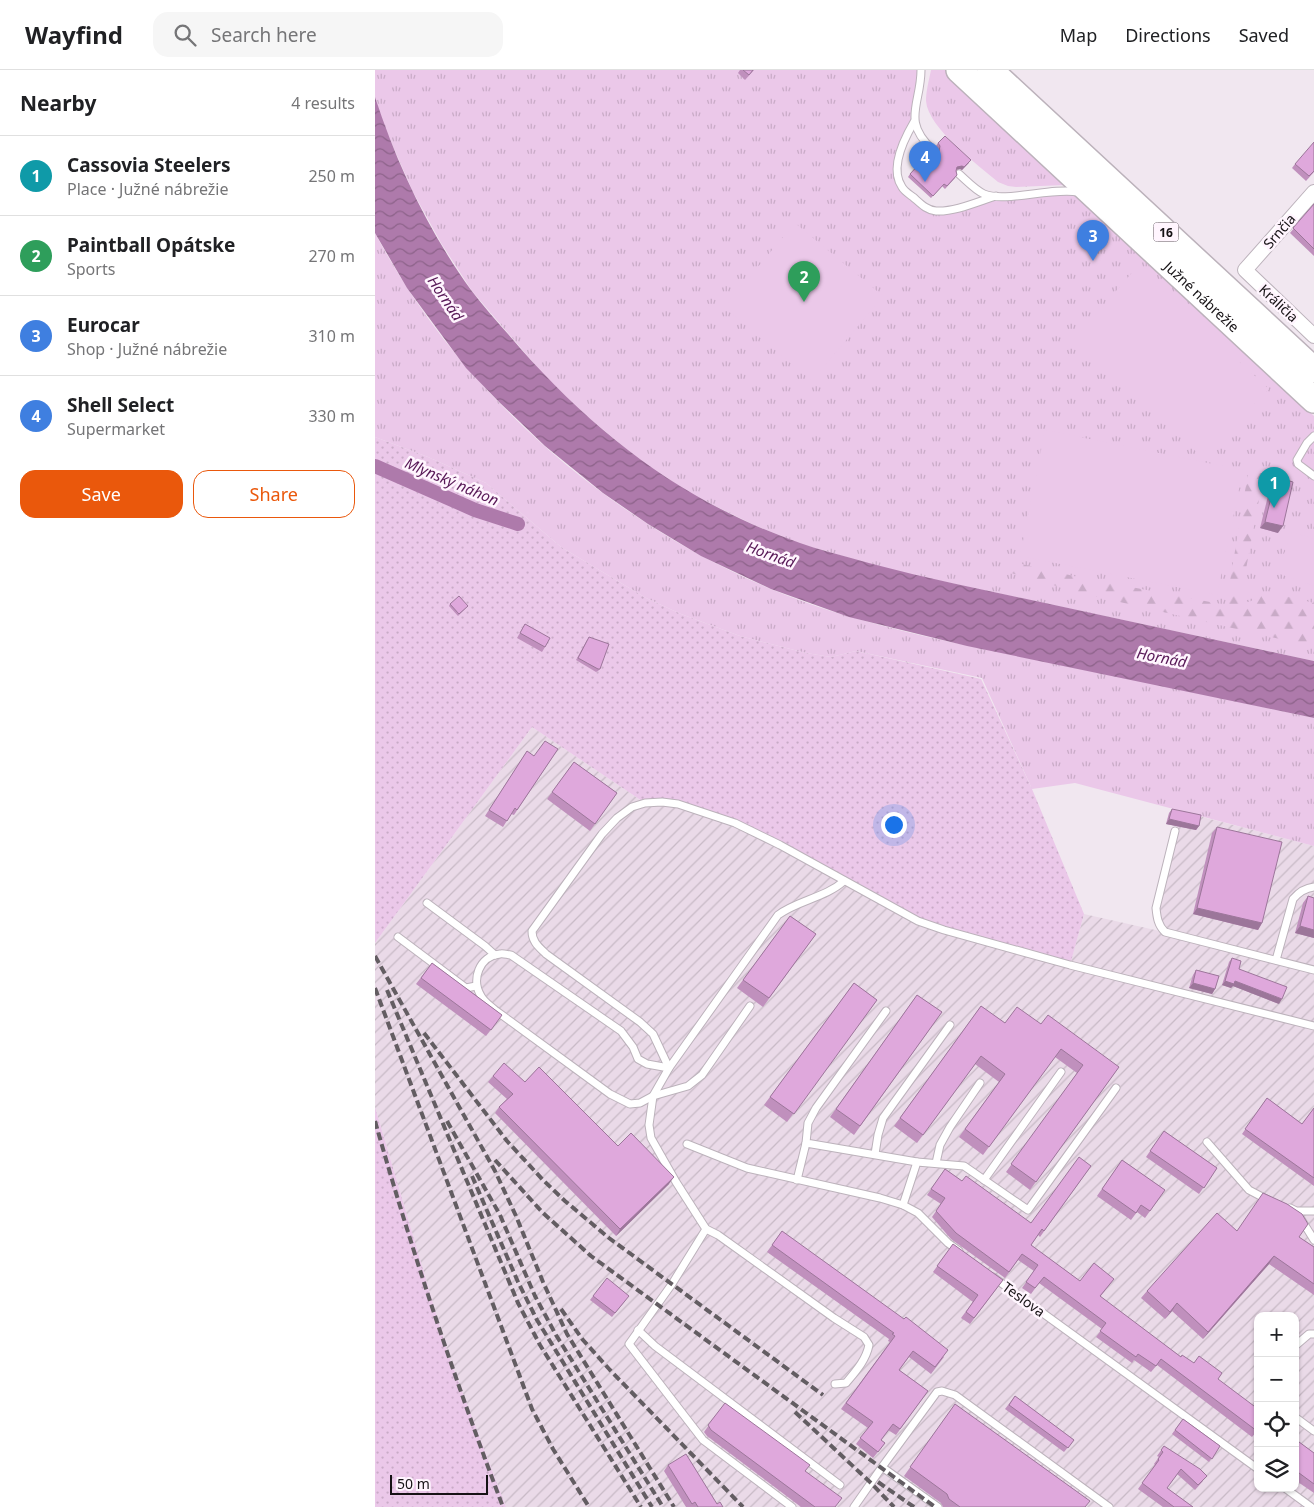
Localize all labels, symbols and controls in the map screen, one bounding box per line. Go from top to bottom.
search box [153,12,503,57]
text: Wayfind [25,18,123,51]
icon: search [171,21,199,49]
text: Search here [211,22,317,48]
text: Map [1060,23,1097,47]
text: Directions [1125,23,1211,47]
text: Saved [1239,23,1289,47]
text: Nearby [20,89,96,117]
text: 4 results [291,92,355,114]
pin: 4 [909,141,941,182]
text: Cassovia Steelers [67,152,230,178]
text: 1 [31,165,41,187]
text: 250 m [308,165,355,187]
text: Place · Južné nábrežie [67,178,228,200]
street label: Srnčia [1259,210,1299,252]
pin: 3 [1077,220,1109,261]
road number: 16 [1153,222,1179,242]
text: Paintball Opátske [67,232,235,258]
text: 2 [31,245,41,267]
text: 270 m [308,245,355,267]
street label: Južné nábrežie [1159,255,1244,336]
text: Sports [67,258,115,280]
pin: 2 [788,261,820,302]
water label: Hornád [424,271,469,325]
street label: Králičia [1255,280,1303,326]
text: Eurocar [67,312,140,338]
text: 3 [31,325,41,347]
text: 310 m [308,325,355,347]
text: Shop · Južné nábrežie [67,338,227,360]
text: Shell Select [67,392,174,418]
text: 4 [31,405,41,427]
text: 330 m [308,405,355,427]
text: Supermarket [67,418,165,440]
water label: Mlynský náhon [402,452,502,510]
pin: 1 [1258,467,1290,508]
button: Save [20,470,183,518]
button: Share [193,470,355,518]
water label: Hornád [744,536,798,572]
water label: Hornád [1135,642,1189,672]
your location [881,812,907,838]
street label: Teslova [999,1277,1049,1321]
map controls [1254,1312,1299,1492]
button: + [1254,1312,1299,1357]
button: − [1254,1357,1299,1402]
button: locate [1254,1402,1299,1447]
button: layers [1254,1447,1299,1492]
scale bar [390,1472,487,1495]
text: 50 m [397,1474,430,1493]

